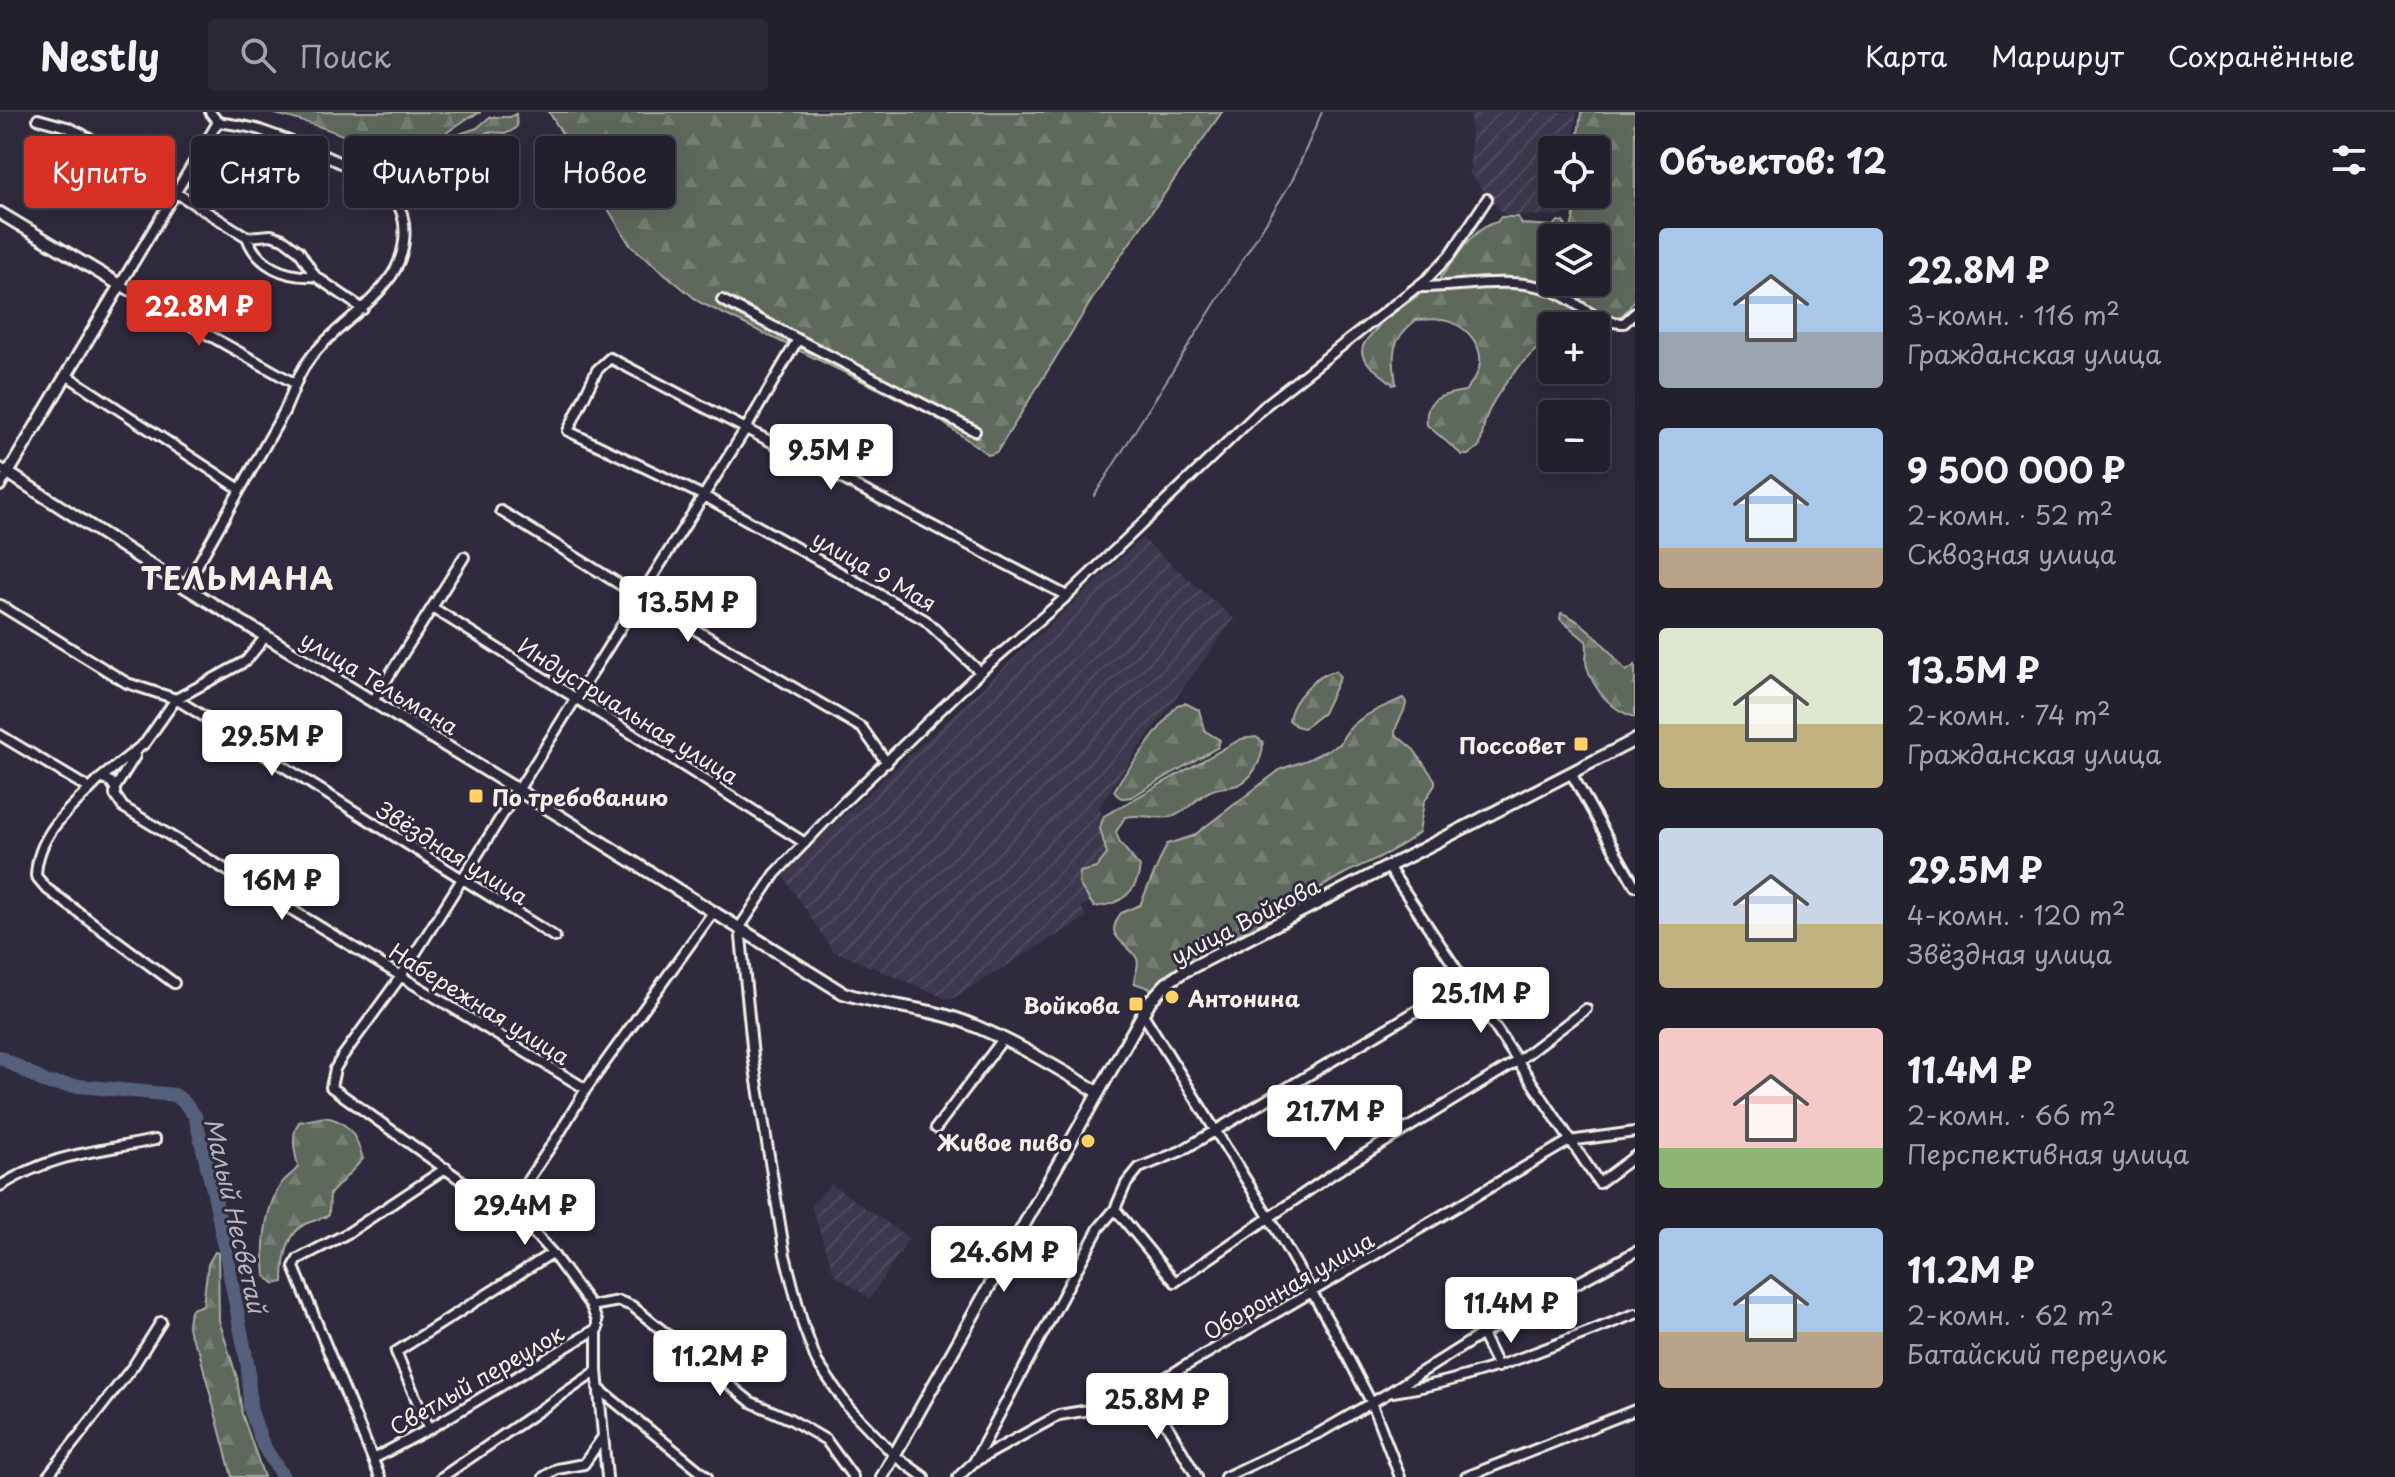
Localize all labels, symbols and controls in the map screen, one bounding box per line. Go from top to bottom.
search box [208,19,768,91]
text: Nestly [40,27,160,84]
icon: search [236,33,280,77]
text: Поиск [300,33,391,78]
text: Карта [1865,34,1947,77]
text: Маршрут [1991,34,2124,77]
text: Сохранённые [2168,34,2355,77]
text: Объектов: 12 [1659,134,1886,186]
chip: Купить [24,136,175,208]
chip: Снять [191,136,328,208]
chip: Фильтры [344,136,519,208]
chip: Новое [535,136,675,208]
map controls [1538,136,1610,472]
button: locate [1538,136,1610,208]
icon: filters [2327,138,2371,182]
button: layers [1538,224,1610,296]
text: 22.8M ₽ [1907,243,2049,295]
icon: home [1723,260,1819,356]
pin: 22.8M ₽ [125,280,273,348]
text: 22.8M ₽ [145,286,253,325]
text: 3-комн. · 116 m² [1907,295,2120,334]
button: + [1538,312,1610,384]
text: Гражданская улица [1907,334,2161,373]
button: − [1538,400,1610,472]
pin: 9.5M ₽ [766,424,896,492]
text: 9.5M ₽ [788,430,874,469]
text: 9 500 000 ₽ [1907,443,2125,495]
icon: home [1723,460,1819,556]
text: 2-комн. · 52 m² [1907,495,2113,534]
street label: улица 9 Мая [807,521,943,619]
text: Сквозная улица [1907,534,2116,573]
district label: ТЕЛЬМАНА [140,555,336,600]
pin: 13.5M ₽ [614,576,762,644]
text: 13.5M ₽ [637,582,739,621]
street label: улица Тельмана [295,622,465,742]
street label: Индустриальная улица [512,628,746,792]
text: 13.5M ₽ [1907,643,2039,695]
icon: home [1723,660,1819,756]
text: 2-комн. · 74 m² [1907,695,2111,734]
pin: 29.5M ₽ [198,710,346,778]
text: 29.5M ₽ [220,716,324,755]
place label: Поссовет [1459,728,1566,761]
text: Гражданская улица [1907,734,2161,773]
marker: Поссовет [1572,735,1590,753]
place label: По требованию [492,780,668,813]
marker: По требованию [467,787,485,805]
street label: Звёздная улица [371,792,535,912]
text: 29.5M ₽ [1907,843,2043,895]
pin: 16M ₽ [226,854,338,922]
text: 16M ₽ [242,860,322,899]
icon: home [1723,860,1819,956]
street label: улица Войкова [1165,868,1326,972]
text: 4-комн. · 120 m² [1907,895,2126,934]
street label: Набережная улица [383,934,577,1072]
text: Звёздная улица [1907,934,2112,973]
pin: 25.1M ₽ [1407,967,1555,1035]
text: 25.1M ₽ [1431,973,1531,1012]
place label: Антонина [1187,981,1301,1014]
place label: Войкова [1023,988,1120,1021]
marker: Антонина [1163,988,1181,1006]
marker: Войкова [1127,995,1145,1013]
text: 11.4M ₽ [1907,1043,2032,1095]
icon: home [1723,1060,1819,1156]
pin: 21.7M ₽ [1261,1085,1409,1153]
text: 21.7M ₽ [1285,1091,1385,1130]
text: 2-комн. · 66 m² [1907,1095,2116,1134]
water label: Малый Несветай [196,1114,277,1319]
place label: Живое пиво [937,1125,1072,1158]
marker: Живое пиво [1079,1132,1097,1150]
text: Перспективная улица [1907,1134,2189,1173]
pin: 29.4M ₽ [451,1179,599,1247]
text: 29.4M ₽ [473,1185,577,1224]
street label: Оборонная улица [1196,1223,1380,1347]
pin: 24.6M ₽ [930,1226,1078,1294]
text: 24.6M ₽ [949,1232,1059,1271]
text: 11.2M ₽ [1907,1243,2034,1295]
icon: home [1723,1260,1819,1356]
pin: 11.4M ₽ [1437,1277,1585,1345]
text: 11.4M ₽ [1463,1283,1559,1322]
text: 2-комн. · 62 m² [1907,1295,2114,1334]
street label: Светлый переулок [383,1315,570,1442]
pin: 11.2M ₽ [646,1330,794,1398]
text: Батайский переулок [1907,1334,2167,1373]
text: 11.2M ₽ [671,1336,769,1375]
pin: 25.8M ₽ [1083,1373,1231,1441]
text: 25.8M ₽ [1104,1379,1210,1418]

